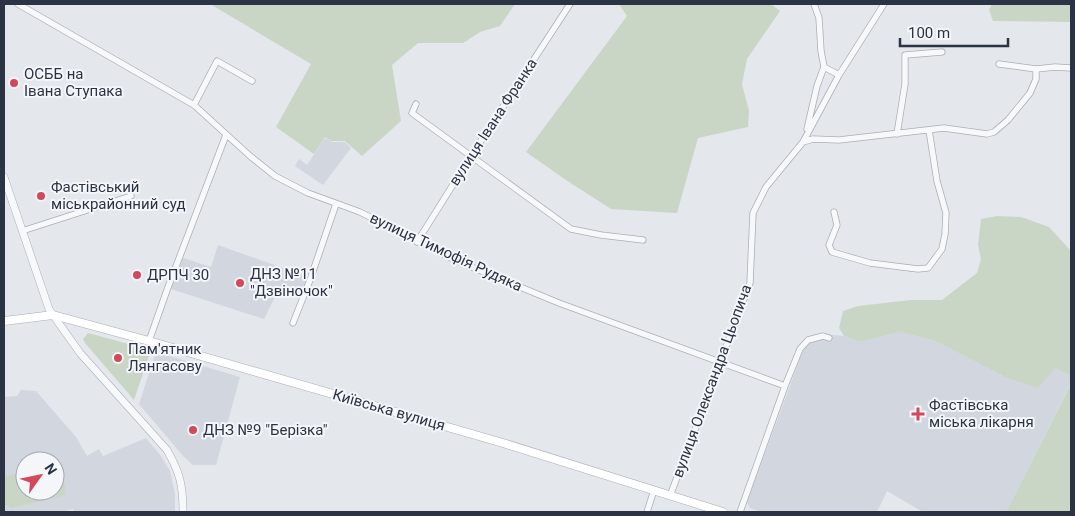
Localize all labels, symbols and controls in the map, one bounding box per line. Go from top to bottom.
scale bar [900,15,1008,47]
text: 100 m [908,24,950,42]
street label: вулиця Івана Франка [445,55,541,189]
place label: ОСББ на Івана Ступака [24,65,123,100]
marker: ОСББ на Івана Ступака [8,77,20,89]
place label: Фастівський міськрайонний суд [51,178,186,213]
marker: Фастівський міськрайонний суд [35,190,47,202]
street label: вулиця Тимофія Рудяка [367,209,525,295]
place label: ДНЗ №11 "Дзвіночок" [250,265,333,300]
place label: ДРПЧ 30 [147,266,209,284]
marker: ДРПЧ 30 [131,269,143,281]
marker: ДНЗ №11 "Дзвіночок" [234,277,246,289]
street label: вулиця Олександра Цьопича [669,282,755,480]
place label: Пам'ятник Лянгасову [128,340,202,375]
marker: Пам'ятник Лянгасову [112,352,124,364]
street label: Київська вулиця [331,385,447,435]
place label: Фастівська міська лікарня [929,396,1034,431]
marker: Фастівська міська лікарня [911,407,925,421]
place label: ДНЗ №9 "Берізка" [203,421,328,439]
marker: ДНЗ №9 "Берізка" [187,424,199,436]
north arrow [15,451,65,501]
text: N [41,460,60,477]

